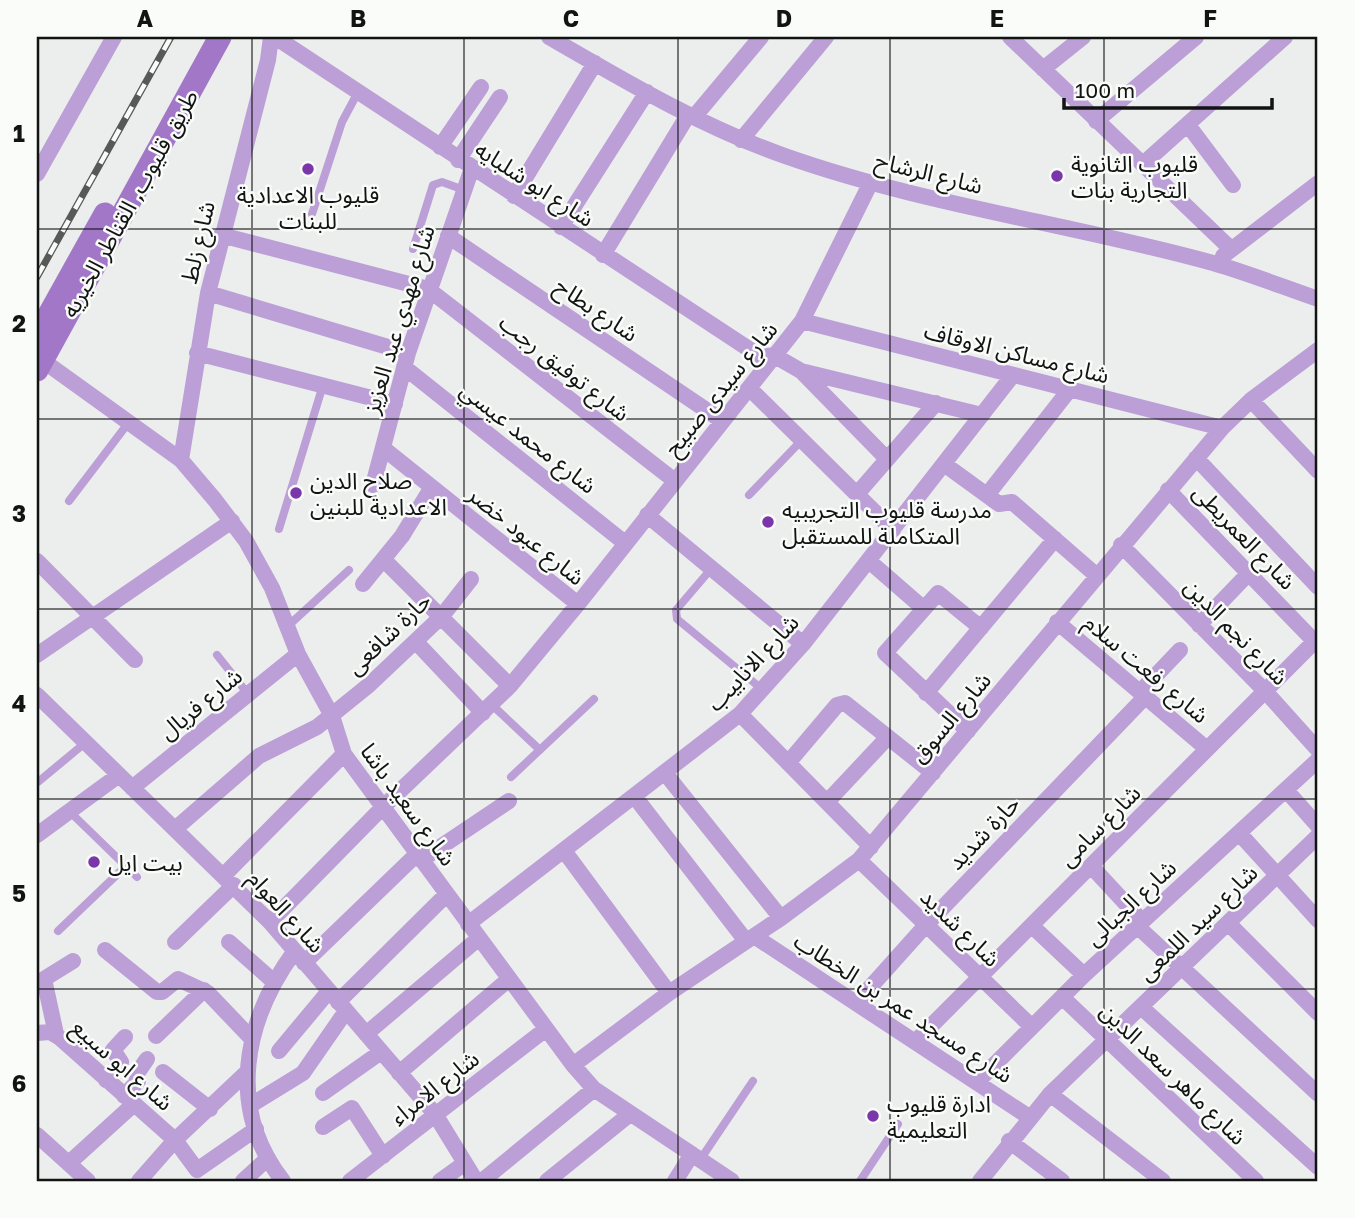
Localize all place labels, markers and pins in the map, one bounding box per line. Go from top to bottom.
place label: قليوب الثانوية التجارية بنات [1071,149,1198,204]
marker: قليوب الاعدادية للبنات [300,161,316,177]
marker: قليوب الثانوية التجارية بنات [1049,168,1065,184]
place label: قليوب الاعدادية للبنات [237,180,379,234]
place label: صلاح الدين الاعدادية للبنين [310,466,447,520]
marker: صلاح الدين الاعدادية للبنين [288,485,304,501]
place label: مدرسة قليوب التجريبيه المتكاملة للمستقبل [782,495,992,549]
marker: مدرسة قليوب التجريبيه المتكاملة للمستقبل [760,514,776,530]
place label: بيت ايل [108,848,183,876]
marker: بيت ايل [86,854,102,870]
place label: ادارة قليوب التعليمية [887,1089,991,1143]
marker: ادارة قليوب التعليمية [865,1108,881,1124]

